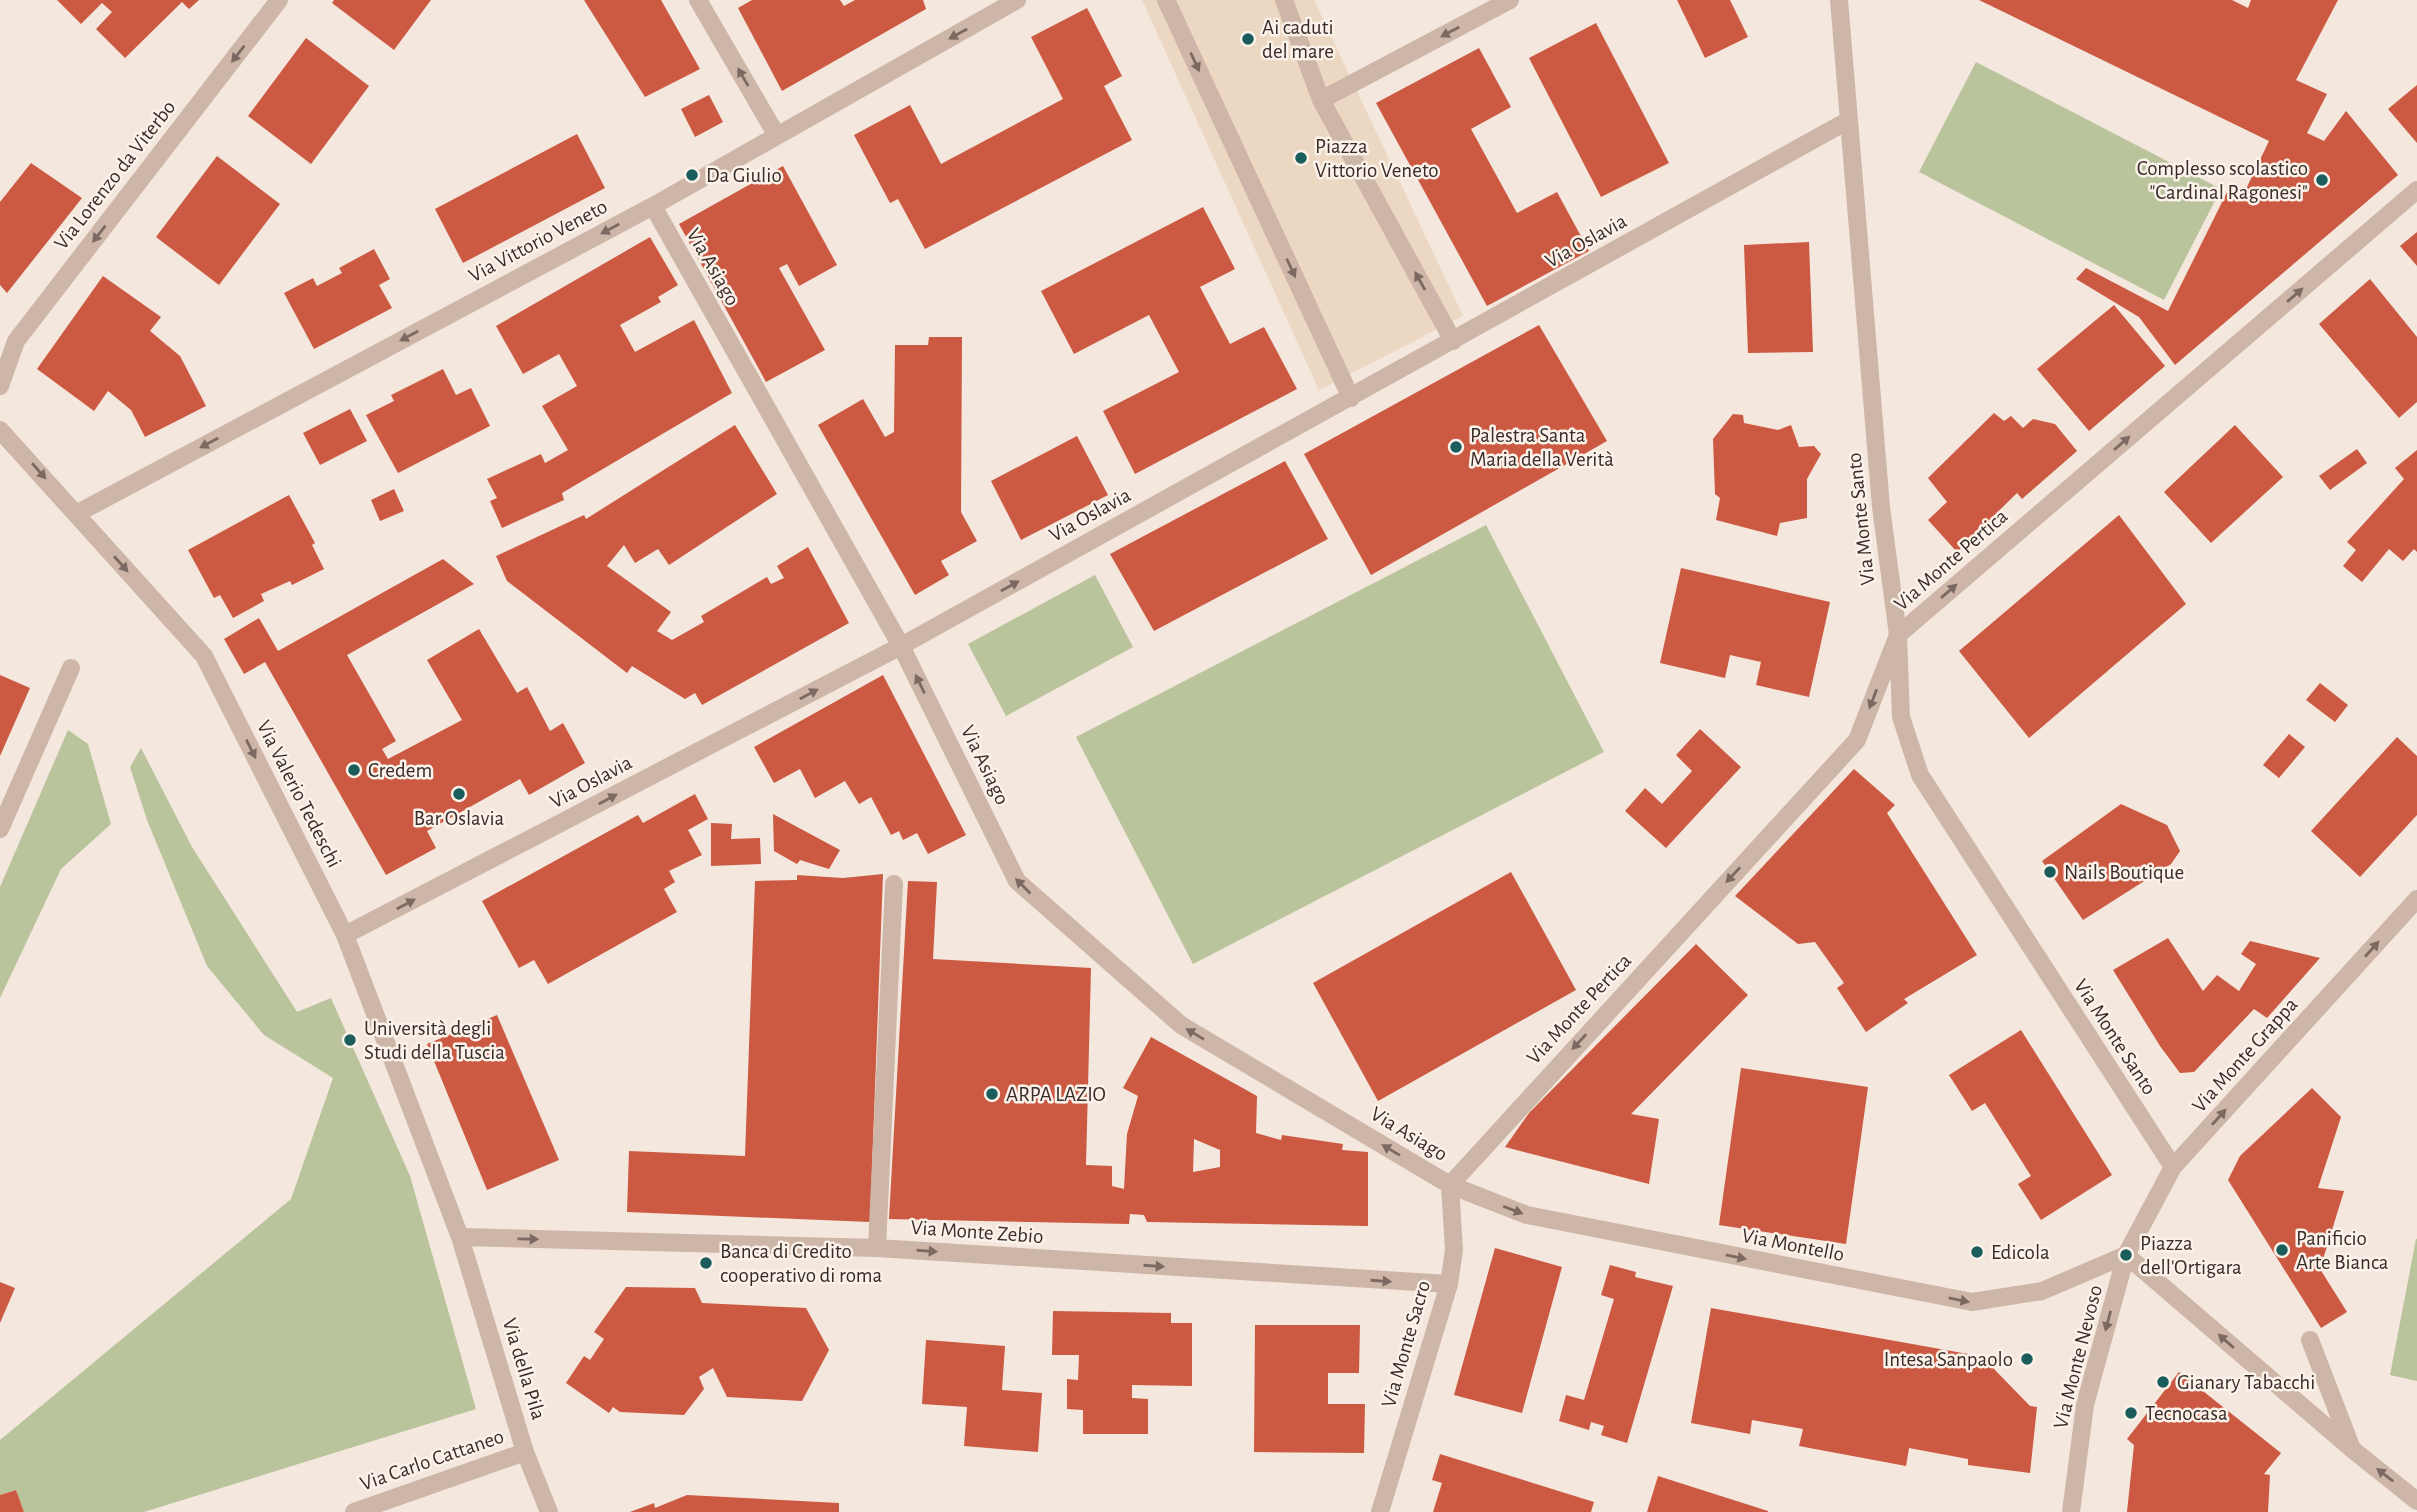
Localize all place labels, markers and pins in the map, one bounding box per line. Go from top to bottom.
place label: Ai caduti del mare [1262,17,1334,62]
marker: Ai caduti del mare [1240,31,1256,47]
place label: Piazza Vittorio Veneto [1315,136,1439,181]
marker: Piazza Vittorio Veneto [1293,150,1309,166]
place label: Complesso scolastico "Cardinal Ragonesi" [2137,158,2308,203]
place label: Da Giulio [706,165,782,186]
marker: Da Giulio [684,167,700,183]
marker: Complesso scolastico "Cardinal Ragonesi" [2314,172,2330,188]
place label: Palestra Santa Maria della Verità [1470,425,1614,470]
marker: Palestra Santa Maria della Verità [1448,439,1464,455]
place label: Credem [368,760,432,781]
marker: Credem [346,762,362,778]
marker: Bar Oslavia [451,786,467,802]
place label: Bar Oslavia [414,808,504,829]
place label: Nails Boutique [2064,862,2184,883]
marker: Nails Boutique [2042,864,2058,880]
place label: Università degli Studi della Tuscia [364,1018,505,1063]
marker: Università degli Studi della Tuscia [342,1032,358,1048]
place label: ARPA LAZIO [1006,1084,1106,1105]
marker: ARPA LAZIO [984,1086,1000,1102]
place label: Panificio Arte Bianca [2296,1228,2389,1273]
place label: Piazza dell'Ortigara [2140,1233,2242,1278]
place label: Banca di Credito cooperativo di roma [720,1241,883,1286]
place label: Edicola [1991,1242,2050,1263]
marker: Panificio Arte Bianca [2274,1242,2290,1258]
marker: Edicola [1969,1244,1985,1260]
marker: Piazza dell'Ortigara [2118,1247,2134,1263]
marker: Banca di Credito cooperativo di roma [698,1255,714,1271]
place label: Intesa Sanpaolo [1884,1349,2013,1370]
marker: Intesa Sanpaolo [2019,1351,2035,1367]
place label: Gianary Tabacchi [2177,1372,2315,1393]
marker: Gianary Tabacchi [2155,1374,2171,1390]
place label: Tecnocasa [2145,1403,2228,1424]
marker: Tecnocasa [2123,1405,2139,1421]

